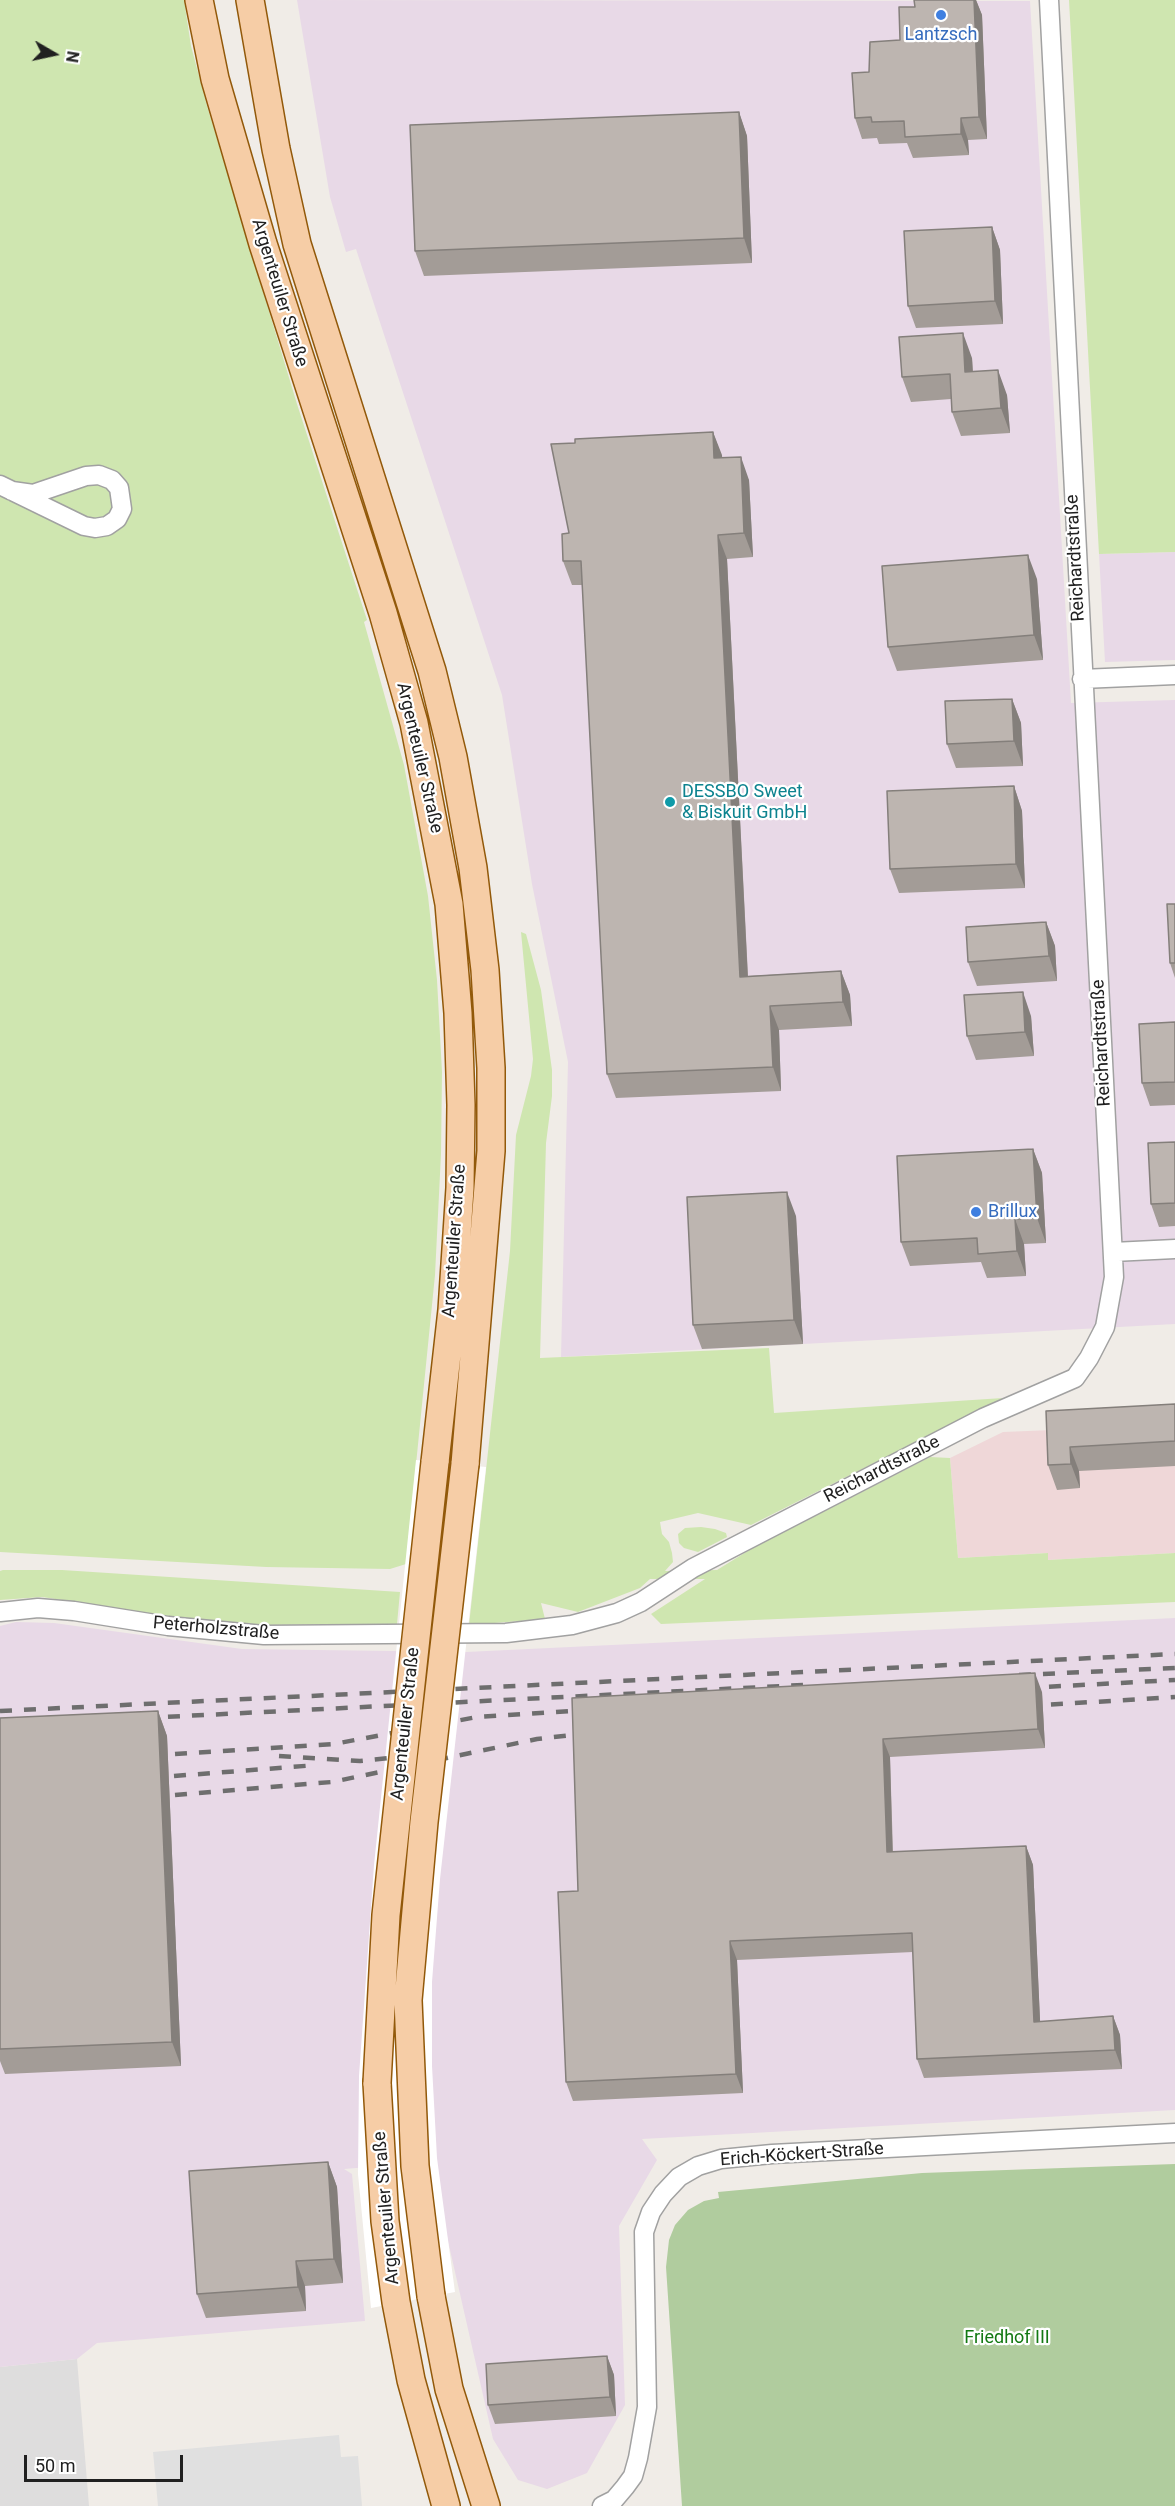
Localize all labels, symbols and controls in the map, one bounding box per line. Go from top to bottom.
marker: Lantzsch [934,8,948,22]
north arrow [24,24,84,84]
place label: Lantzsch [905,24,977,46]
text: N [62,50,83,64]
street label: Argenteuiler Straße [246,216,312,370]
street label: Reichardtstraße [1062,494,1090,622]
street label: Argenteuiler Straße [391,681,447,835]
place label: DESSBO Sweet & Biskuit GmbH [682,781,807,824]
marker: DESSBO Sweet & Biskuit GmbH [663,795,677,809]
street label: Reichardtstraße [1088,979,1116,1107]
street label: Argenteuiler Straße [439,1164,471,1318]
place label: Brillux [988,1201,1037,1223]
marker: Brillux [969,1205,983,1219]
street label: Reichardtstraße [820,1432,944,1508]
street label: Peterholzstraße [152,1613,280,1645]
street label: Argenteuiler Straße [387,1646,425,1802]
street label: Argenteuiler Straße [370,2130,404,2286]
street label: Erich-Köckert-Straße [719,2139,885,2171]
park label: Friedhof III [964,2327,1050,2349]
scale bar [27,2443,186,2481]
text: 50 m [35,2455,75,2476]

